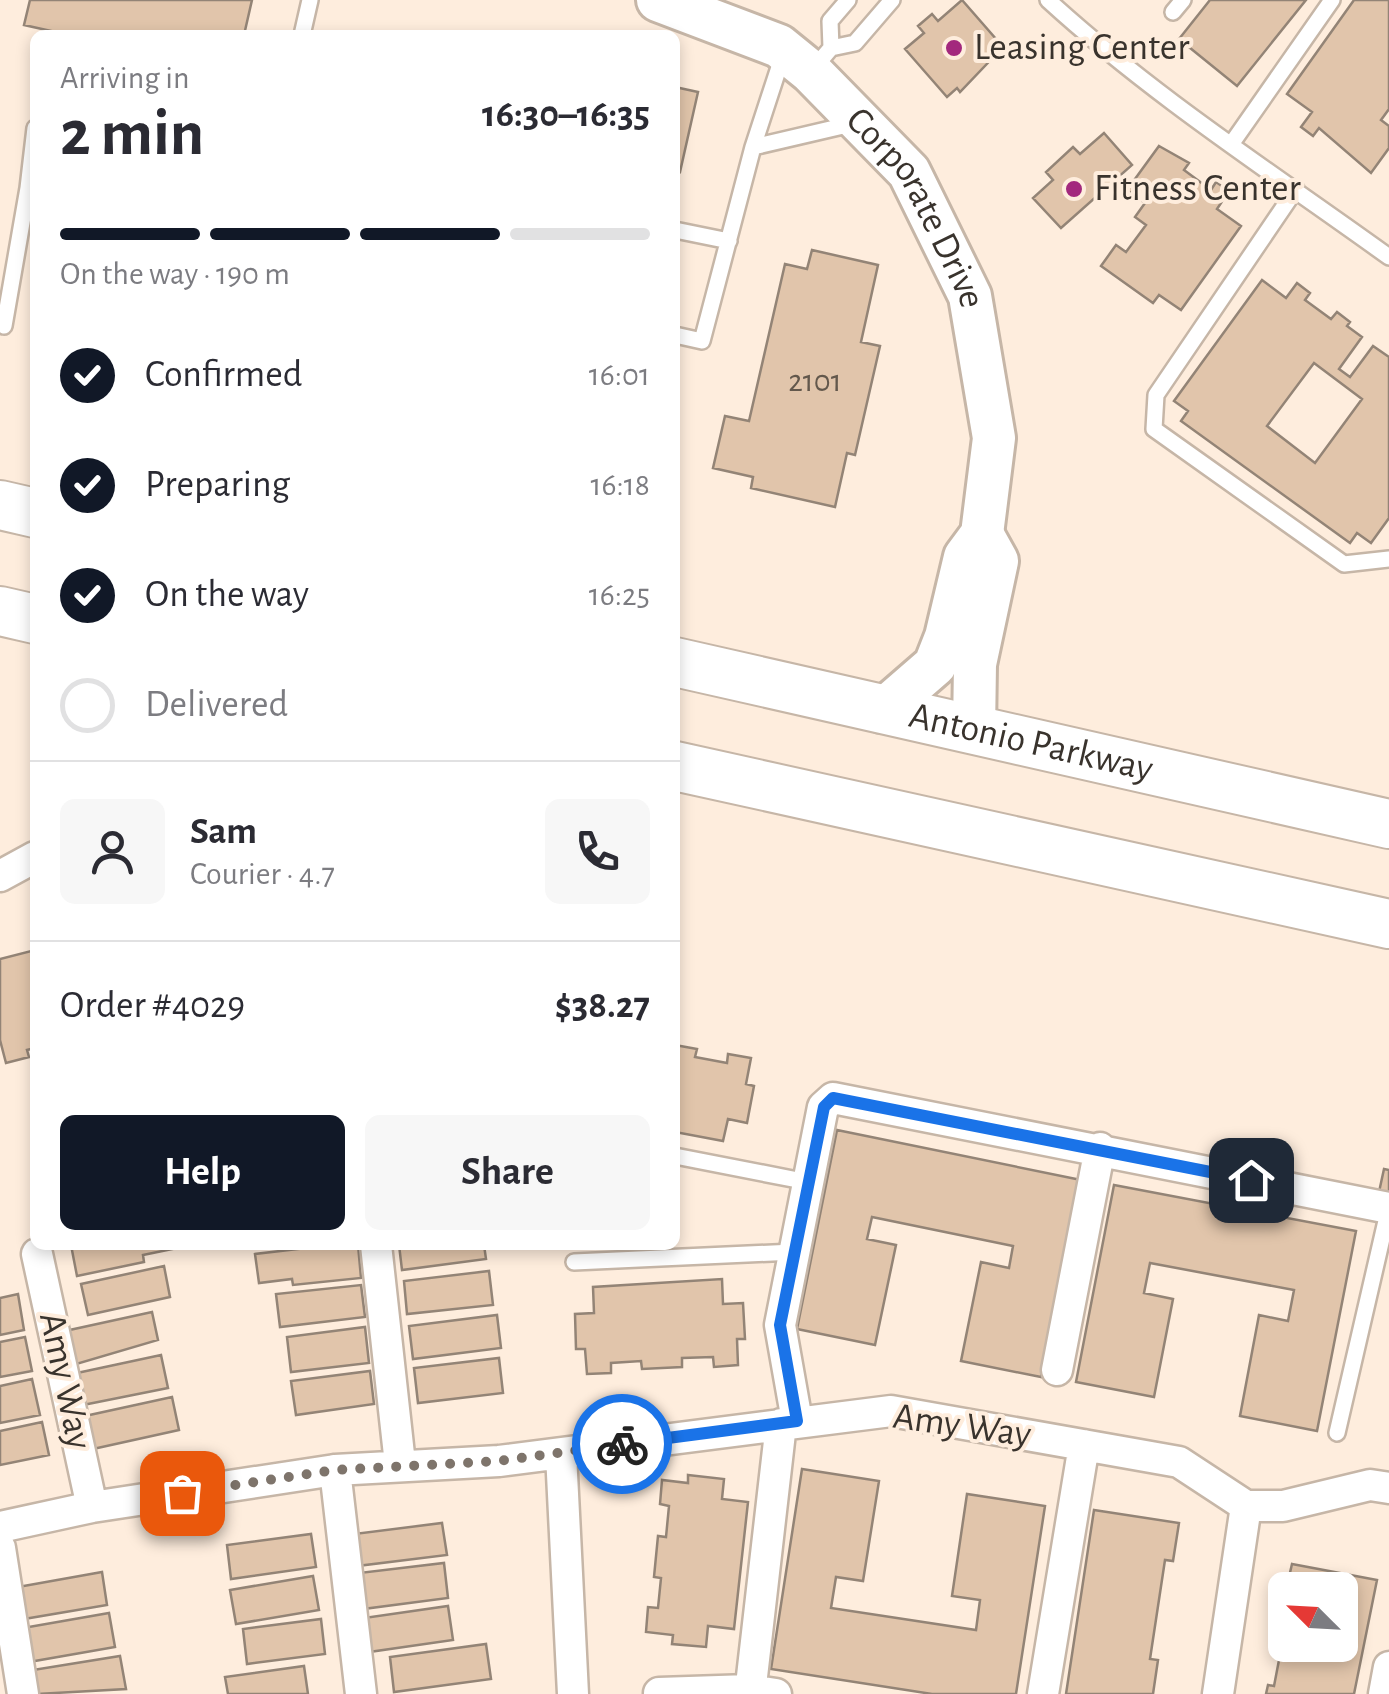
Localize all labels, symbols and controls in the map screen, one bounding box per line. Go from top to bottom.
place label: Leasing Center [974,29,1190,67]
marker: Leasing Center [943,37,965,59]
text: Arriving in [60,62,189,94]
text: 16:30–16:35 [482,96,650,134]
street label: Corporate Drive [839,101,991,311]
text: 2 min [60,102,204,167]
place label: Fitness Center [1094,170,1302,208]
marker: Fitness Center [1063,178,1085,200]
text: On the way · 190 m [60,258,290,290]
icon: check [60,348,115,403]
text: Confirmed [145,356,302,394]
text: 16:01 [589,359,650,391]
house number: 2101 [788,365,842,397]
icon: check [60,458,115,513]
text: Preparing [145,466,290,504]
text: 16:18 [590,469,650,501]
icon: check [60,568,115,623]
text: On the way [145,576,309,614]
text: 16:25 [589,579,650,611]
text: Delivered [145,686,288,724]
street label: Antonio Parkway [905,697,1156,789]
button: person [60,799,165,904]
button: phone [545,799,650,904]
text: Sam [190,813,257,851]
text: Courier · 4.7 [190,858,335,890]
text: Order #4029 [60,987,245,1025]
text: $38.27 [555,987,650,1025]
button: Help [60,1115,345,1230]
button: Share [365,1115,650,1230]
pin [1209,1138,1294,1223]
icon: home [1224,1153,1279,1208]
street label: Amy Way [32,1309,98,1453]
courier [572,1394,672,1494]
street label: Amy Way [891,1398,1033,1454]
icon: bike [595,1417,650,1472]
pin [140,1451,225,1536]
icon: bag [155,1466,210,1521]
north arrow [1268,1572,1358,1662]
map controls [1268,1572,1358,1662]

